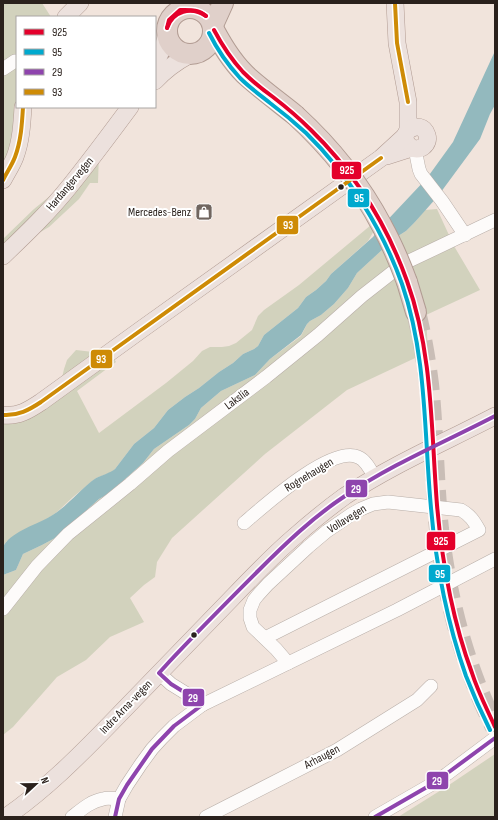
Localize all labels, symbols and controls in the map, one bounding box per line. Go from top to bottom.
legend [16,16,156,108]
text: 925 [52,25,67,40]
text: 95 [52,45,62,60]
text: 29 [52,65,62,80]
text: 93 [52,85,62,100]
street label: Hardangervegen [43,154,97,214]
line badge: 925 [331,161,362,180]
text: 925 [340,164,355,177]
unlabelled marker [336,182,346,192]
line badge: 95 [347,188,370,208]
text: 95 [354,192,364,205]
shop icon: Mercedes-Benz [194,202,214,222]
place label: Mercedes-Benz [128,205,192,220]
line badge: 93 [276,215,299,235]
text: 93 [283,219,293,232]
line badge: 93 [90,349,113,369]
text: 93 [96,353,106,366]
street label: Lakslia [222,385,253,413]
street label: Rognehaugen [282,455,336,495]
line badge: 29 [345,479,368,498]
text: 29 [351,483,361,496]
street label: Vollavegen [325,501,369,537]
line badge: 925 [426,531,456,551]
text: 925 [434,535,449,548]
line badge: 95 [428,564,451,583]
text: 95 [435,568,445,581]
unlabelled marker [189,630,199,640]
street label: Indre Arna-vegen [96,677,156,737]
line badge: 29 [182,688,205,707]
text: 29 [188,692,198,705]
street label: Arhaugen [301,741,342,773]
north arrow [16,764,56,804]
line badge: 29 [426,771,449,790]
text: N [38,775,52,786]
text: 29 [432,775,442,788]

